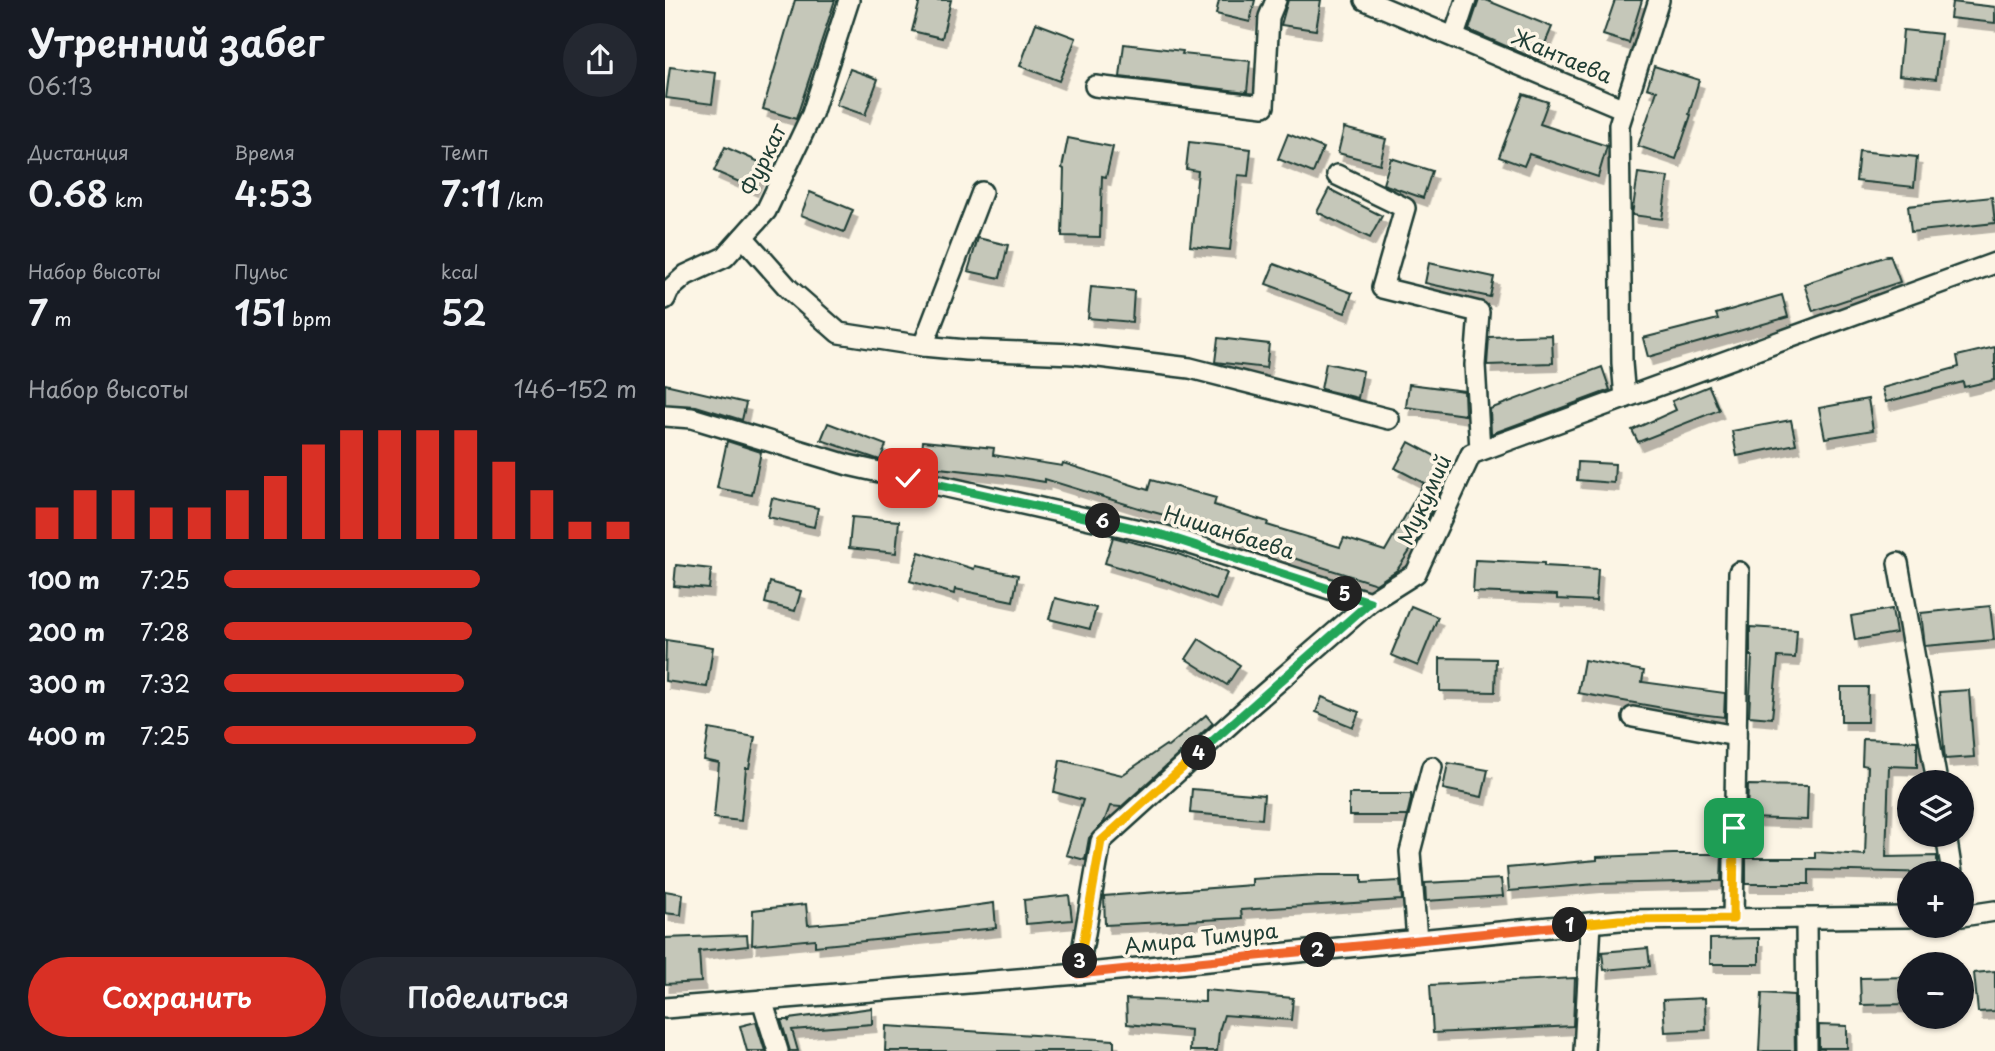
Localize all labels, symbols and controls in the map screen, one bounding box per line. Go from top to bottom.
text: Утренний забег [28,13,324,70]
street label: Жантаева [1507,19,1618,91]
button: share [563,23,637,97]
text: 06:13 [28,68,93,103]
street label: Фуркат [731,117,794,201]
text: Дистанция [28,138,129,166]
text: Время [234,138,295,166]
text: Темп [441,138,489,166]
text: 0.68 [28,166,109,219]
text: 4:53 [234,166,313,219]
text: 7:11 [441,166,501,219]
text: km [109,185,143,213]
text: /km [501,185,544,213]
text: Набор высоты [28,257,161,285]
text: Пульс [234,257,288,285]
text: kcal [441,257,479,285]
text: 7 [28,285,48,338]
text: 151 [234,285,286,338]
text: 52 [441,285,487,338]
text: m [48,304,72,332]
text: bpm [286,304,332,332]
text: Набор высоты [28,371,189,406]
text: 146–152 m [514,371,637,406]
pin [878,448,938,508]
street label: Мукумий [1388,449,1458,550]
icon: check [889,459,927,497]
street label: Нишанбаева [1160,496,1299,566]
pin: 6 [1085,504,1121,538]
text: 6 [1096,506,1109,534]
text: 100 m [28,562,100,597]
text: 7:25 [140,562,190,597]
pin: 5 [1327,576,1363,612]
text: 5 [1338,579,1351,607]
text: 200 m [28,614,105,649]
text: 7:28 [140,614,190,649]
text: 300 m [28,666,106,701]
text: 7:32 [140,666,190,701]
text: 400 m [28,718,106,753]
text: 7:25 [140,718,190,753]
pin: 4 [1181,736,1217,770]
text: 4 [1192,738,1205,766]
map controls [1897,770,1974,1029]
button: layers [1897,770,1974,847]
pin [1704,798,1764,858]
icon: arrive [1715,809,1753,847]
button: + [1897,861,1974,938]
pin: 1 [1553,908,1587,942]
text: 1 [1565,910,1574,938]
street label: Амира Тимура [1122,913,1279,961]
pin: 2 [1301,932,1335,968]
text: 2 [1311,935,1324,963]
pin: 3 [1063,944,1097,978]
text: 3 [1073,946,1086,974]
button: − [1897,952,1974,1029]
button: Сохранить [28,957,326,1037]
button: Поделиться [340,957,637,1037]

